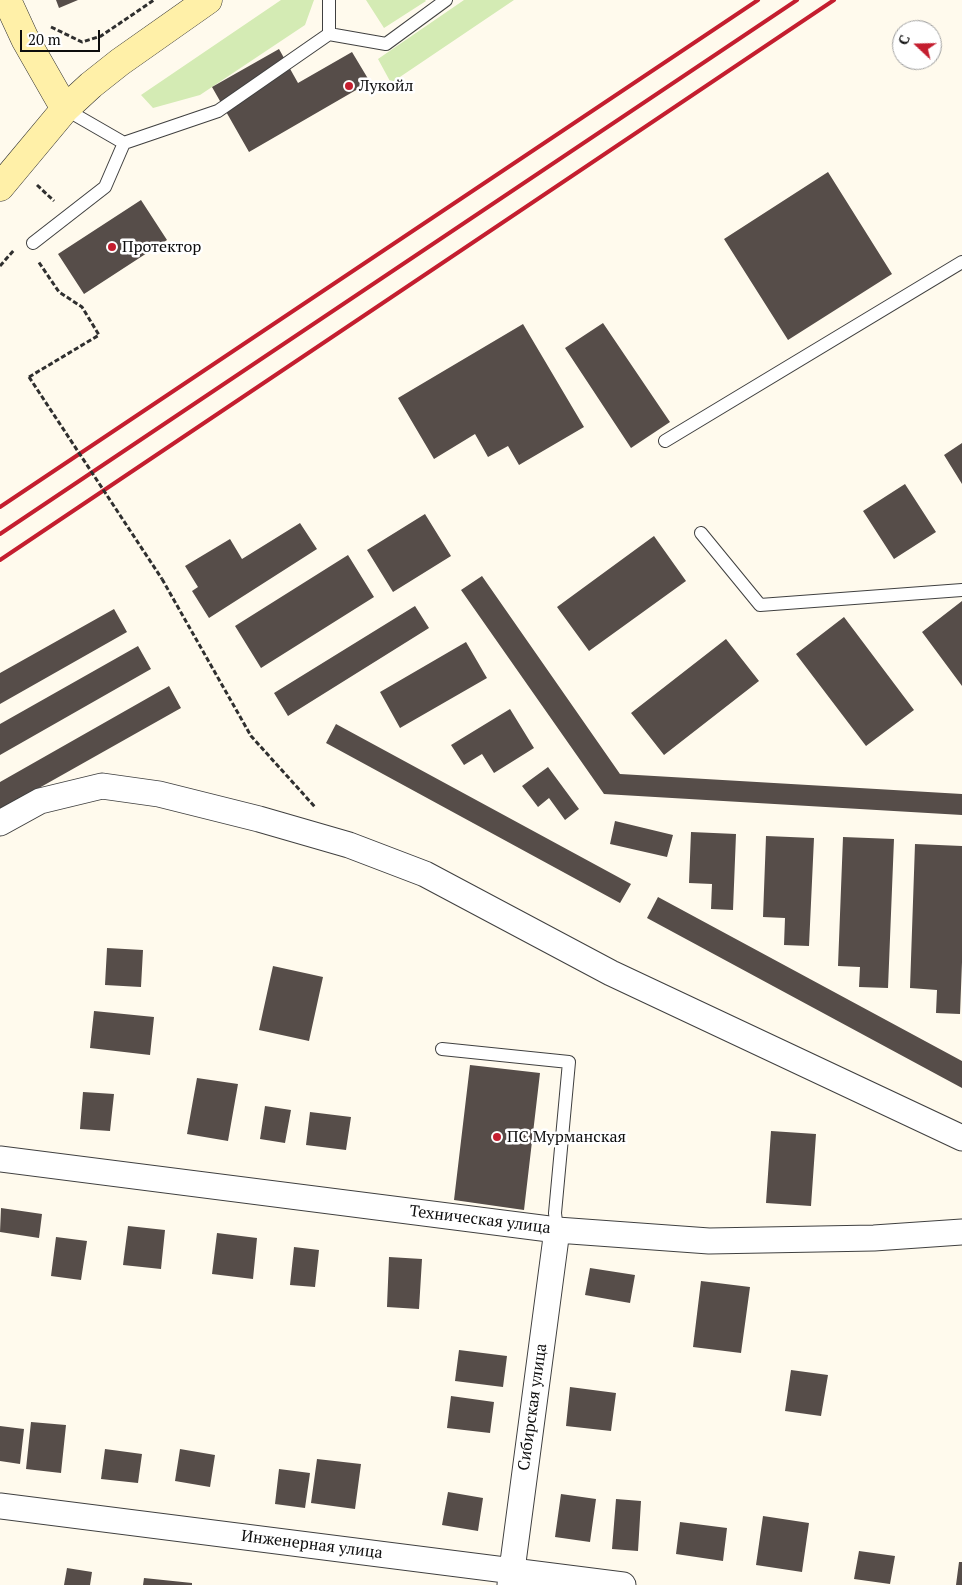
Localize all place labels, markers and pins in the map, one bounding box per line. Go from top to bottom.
place label: Лукойл [359,76,413,96]
marker: Лукойл [343,80,355,92]
place label: Протектор [122,237,201,257]
marker: Протектор [106,241,118,253]
place label: ПС Мурманская [507,1127,626,1147]
marker: ПС Мурманская [491,1131,503,1143]

